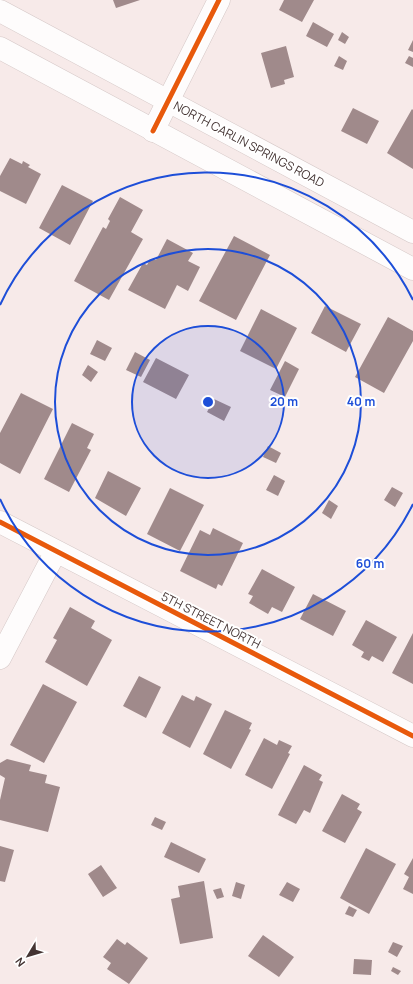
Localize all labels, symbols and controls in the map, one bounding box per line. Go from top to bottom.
street label: NORTH CARLIN SPRINGS ROAD [171,97,327,191]
text: 20 m [270,393,298,410]
text: 40 m [347,393,375,410]
centre of rings [201,395,215,409]
text: 60 m [356,555,384,572]
street label: 5TH STREET NORTH [158,588,264,652]
north arrow [8,936,48,976]
text: N [11,955,28,970]

